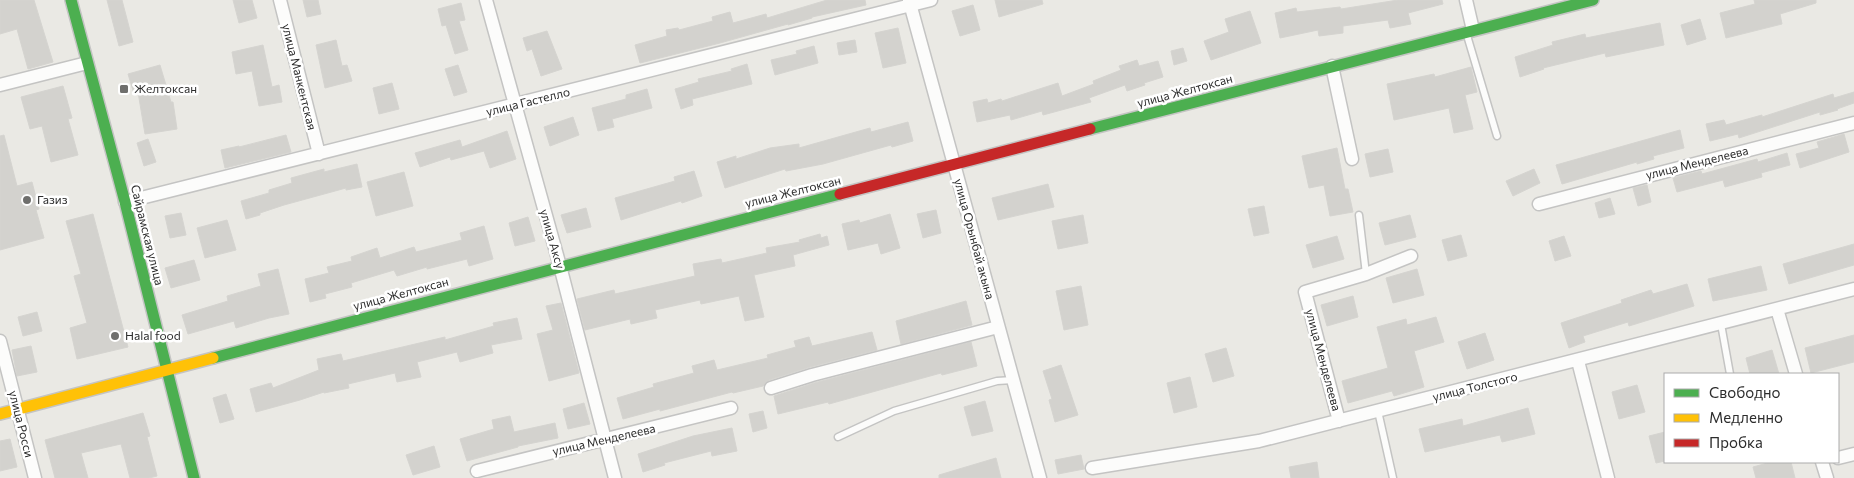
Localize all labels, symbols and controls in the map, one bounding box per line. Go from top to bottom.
street label: улица Манкентская [280,22,320,131]
street label: улица Желтоксан [1135,71,1234,110]
place label: Желтоксан [134,81,197,95]
marker: Желтоксан [118,83,130,95]
street label: улица Гастелло [484,84,571,118]
street label: улица Менделеева [1644,143,1750,182]
street label: улица Желтоксан [743,172,842,210]
street label: улица Орынбай акына [952,177,998,301]
street label: Сайрамская улица [129,183,167,286]
place label: Газиз [37,192,68,206]
marker: Газиз [21,194,33,206]
street label: улица Аксу [538,207,568,270]
street label: улица Желтоксан [351,274,450,313]
street label: улица Менделеева [1304,307,1344,412]
place label: Halal food [125,328,181,342]
marker: Halal food [109,330,121,342]
street label: улица Толстого [1431,369,1519,403]
legend [1664,373,1839,463]
text: Свободно [1709,383,1780,401]
street label: улица Росси [7,389,37,459]
text: Медленно [1709,408,1783,426]
street label: улица Менделеева [551,420,657,458]
text: Пробка [1709,433,1763,451]

